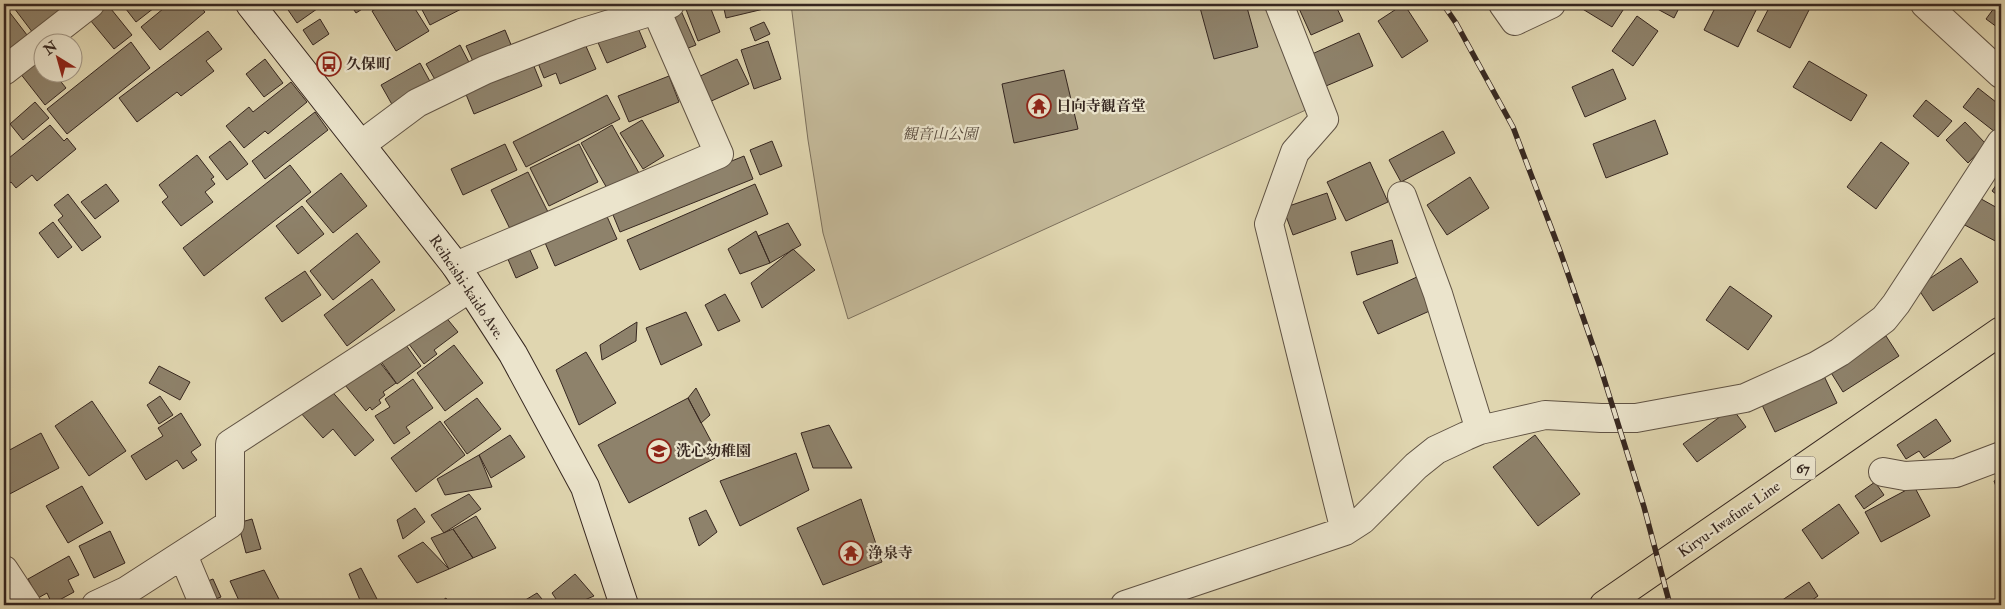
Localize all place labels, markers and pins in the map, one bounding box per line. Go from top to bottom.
bus stop icon: 久保町 [316,51,342,77]
place label: 久保町 [346,55,391,74]
temple icon: 日向寺観音堂 [1026,93,1052,119]
place label: 日向寺観音堂 [1056,97,1146,116]
school or university icon: 洗心幼稚園 [646,438,672,464]
place label: 洗心幼稚園 [676,442,751,461]
temple icon: 浄泉寺 [838,540,864,566]
place label: 浄泉寺 [868,544,913,563]

